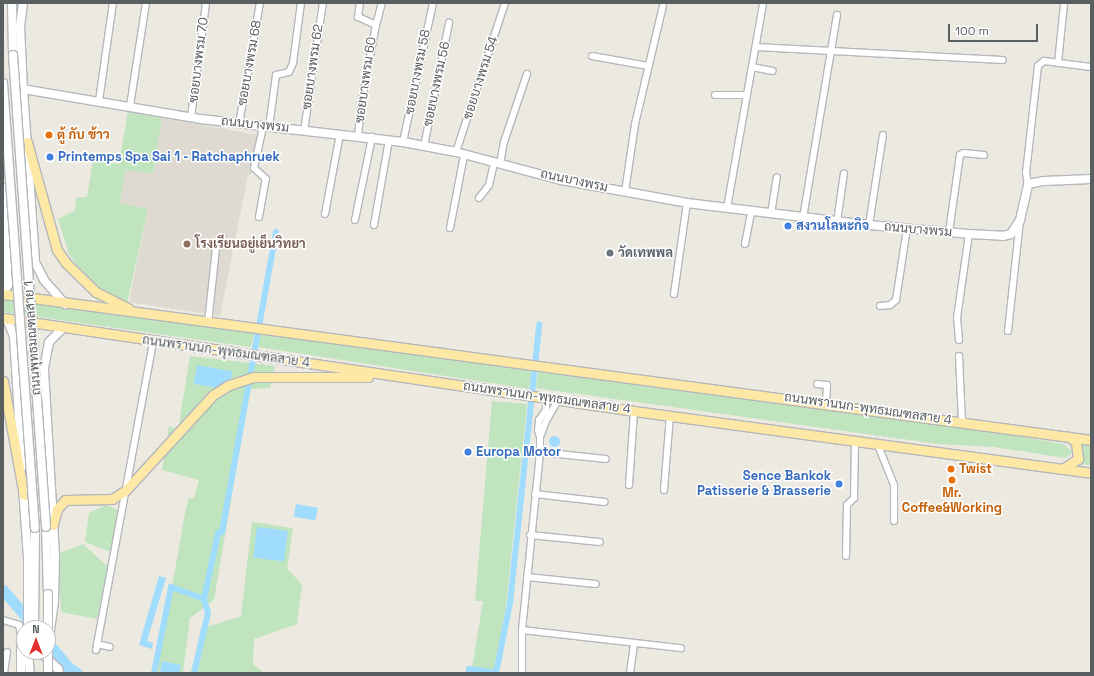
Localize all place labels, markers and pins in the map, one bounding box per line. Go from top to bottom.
place label: ตู้ กับ ข้าว [57,127,110,143]
marker: ตู้ กับ ข้าว [44,130,54,140]
place label: Printemps Spa Sai 1 - Ratchaphruek [58,149,281,165]
marker: Printemps Spa Sai 1 - Ratchaphruek [45,152,55,162]
place label: สงวนโลหะกิจ [796,218,869,234]
marker: สงวนโลหะกิจ [783,221,793,231]
place label: โรงเรียนอยู่เย็นวิทยา [195,236,306,252]
marker: โรงเรียนอยู่เย็นวิทยา [182,239,192,249]
place label: วัดเทพพล [618,245,673,261]
marker: วัดเทพพล [605,248,615,258]
place label: Europa Motor [476,444,561,460]
marker: Europa Motor [463,447,473,457]
place label: Twist [959,461,992,477]
marker: Twist [946,464,956,474]
place label: Sence Bankok Patisserie & Brasserie [697,469,831,500]
marker: Mr. Coffee&Working [947,475,957,485]
marker: Sence Bankok Patisserie & Brasserie [834,479,844,489]
place label: Mr. Coffee&Working [902,486,1002,517]

